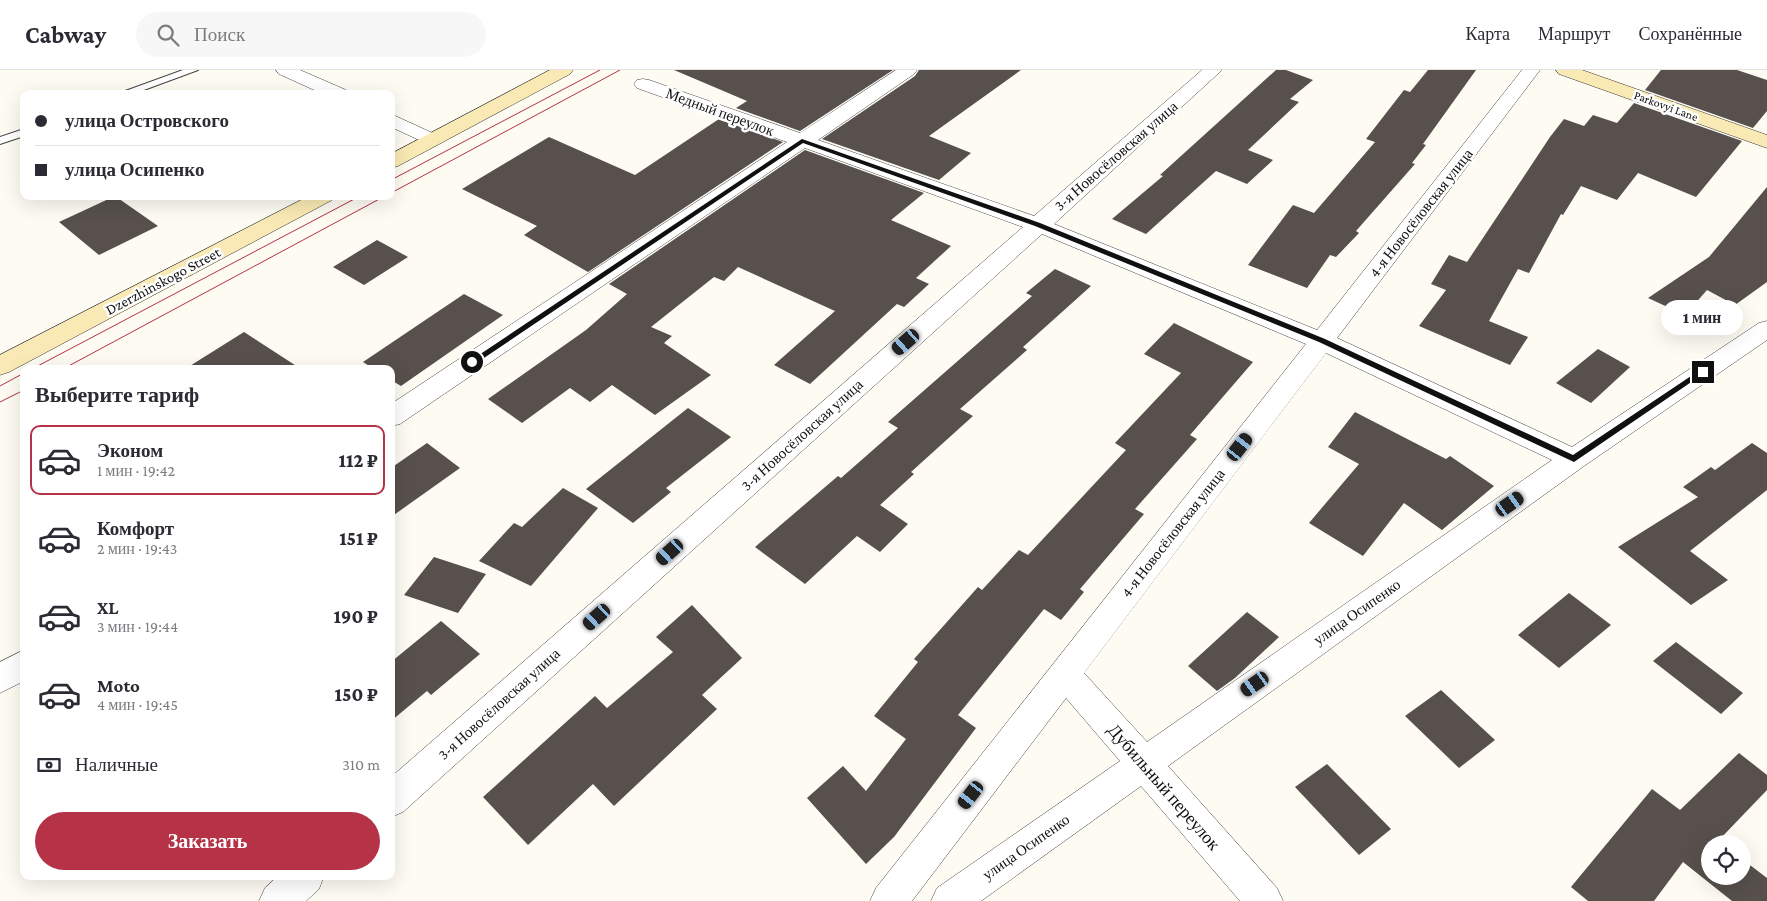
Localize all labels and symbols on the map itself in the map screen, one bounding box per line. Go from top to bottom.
street label: Медный переулок [664,85,777,139]
street label: Parkovyi Lane [1632,88,1700,124]
street label: 3-я Новосёловская улица [1051,98,1181,214]
street label: 4-я Новосёловская улица [1366,145,1476,280]
street label: Dzerzhinskogo Street [103,244,224,319]
callout: 1 мин [1662,300,1744,334]
car [889,326,922,358]
route start [461,351,483,373]
route end [1692,361,1714,383]
street label: 3-я Новосёловская улица [738,376,866,494]
car [1224,431,1255,463]
street label: 4-я Новосёловская улица [1118,465,1228,600]
car [1493,489,1526,519]
car [653,536,686,568]
street label: улица Осипенко [1311,576,1403,648]
car [580,601,613,633]
street label: 3-я Новосёловская улица [435,645,563,763]
car [1238,669,1271,699]
street label: Дубильный переулок [1104,720,1224,854]
car [955,779,986,811]
street label: улица Осипенко [980,811,1072,883]

